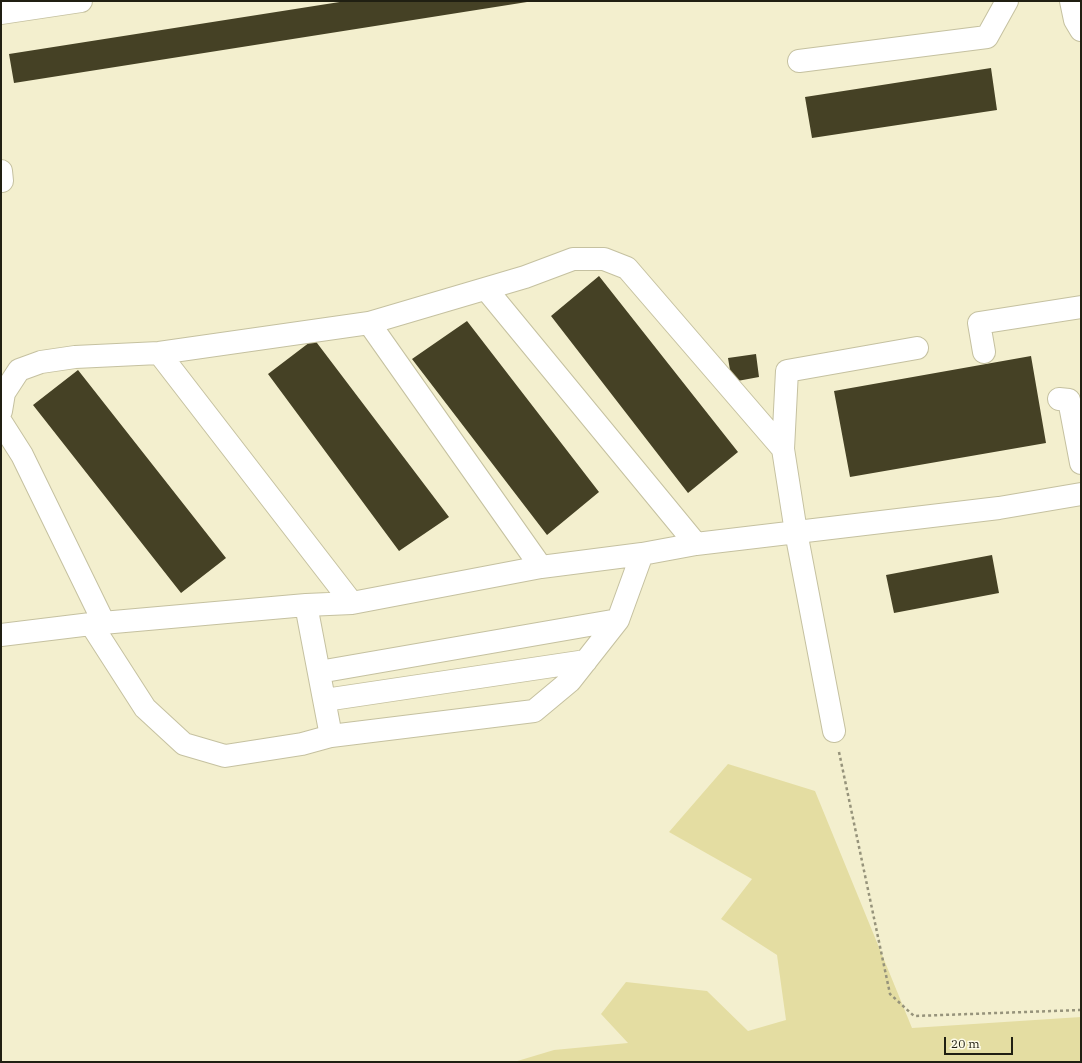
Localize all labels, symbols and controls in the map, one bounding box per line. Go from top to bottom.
scale bar [946,1029,1015,1055]
text: 20 m [951,1036,980,1051]

